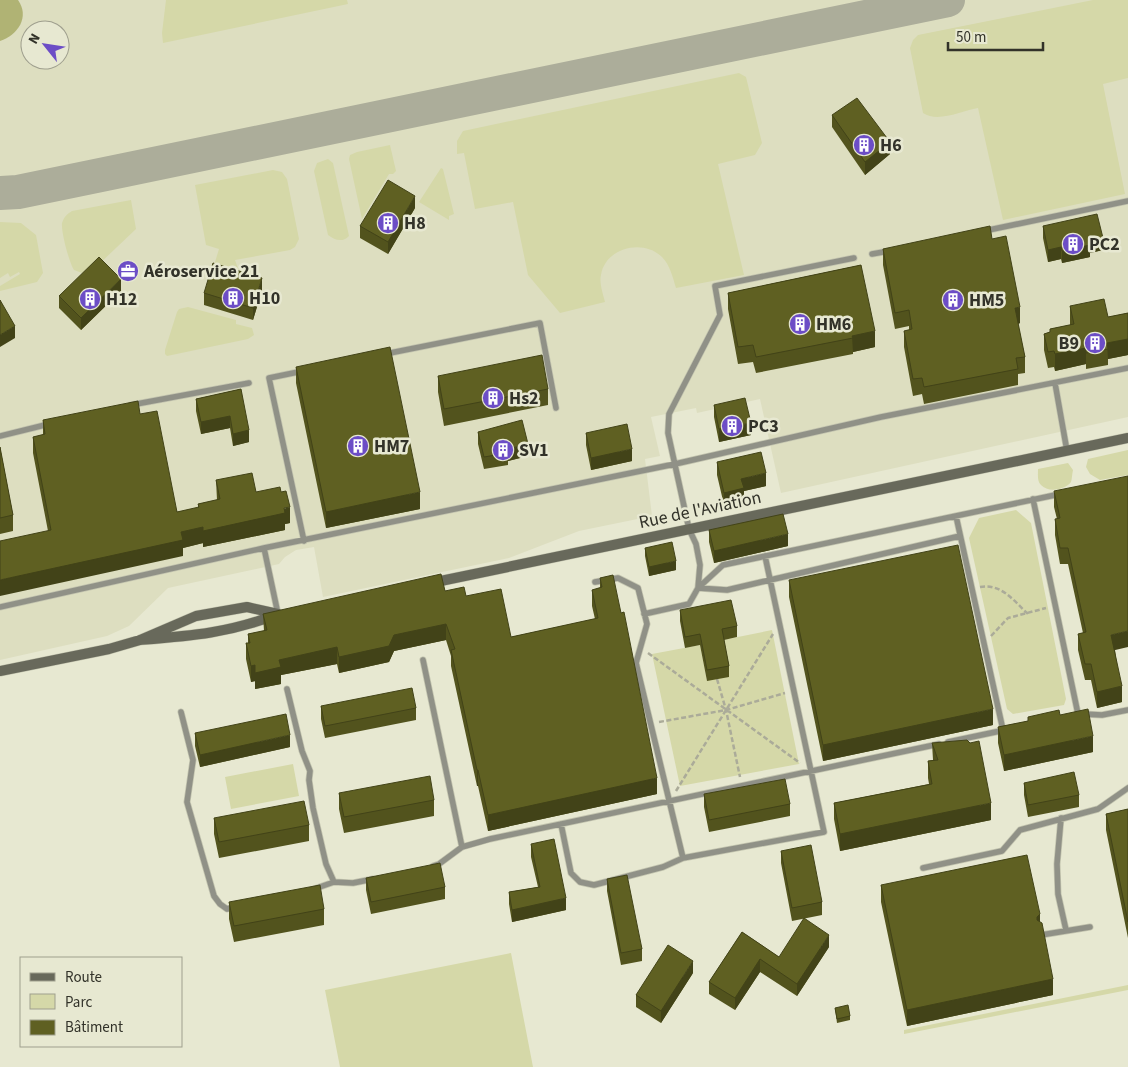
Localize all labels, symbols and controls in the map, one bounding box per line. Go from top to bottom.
north arrow [20,20,70,70]
scale bar [948,20,1043,52]
text: 50 m [956,27,986,48]
text: N [24,30,46,48]
building icon: H6 [852,133,876,157]
place label: H6 [880,133,902,158]
building icon: H8 [376,211,400,235]
place label: H8 [404,211,426,236]
building icon: PC2 [1061,232,1085,256]
place label: PC2 [1089,232,1120,257]
office icon: Aéroservice 21 [116,259,140,283]
place label: Aéroservice 21 [143,259,259,284]
building icon: H10 [221,286,245,310]
place label: H10 [249,286,280,311]
building icon: H12 [78,287,102,311]
place label: H12 [106,287,137,312]
building icon: HM5 [941,288,965,312]
place label: HM5 [969,288,1004,313]
building icon: HM6 [788,312,812,336]
place label: HM6 [816,312,851,337]
place label: B9 [1059,331,1079,356]
building icon: B9 [1083,331,1107,355]
building icon: Hs2 [481,386,505,410]
place label: Hs2 [509,386,539,411]
building icon: PC3 [720,414,744,438]
place label: PC3 [748,414,779,439]
building icon: HM7 [346,434,370,458]
place label: HM7 [374,434,409,459]
building icon: SV1 [491,438,515,462]
place label: SV1 [519,438,549,463]
street label: Rue de l'Aviation [636,485,764,535]
legend [20,957,182,1047]
text: Route [65,967,102,988]
text: Parc [65,992,92,1013]
text: Bâtiment [65,1017,123,1038]

